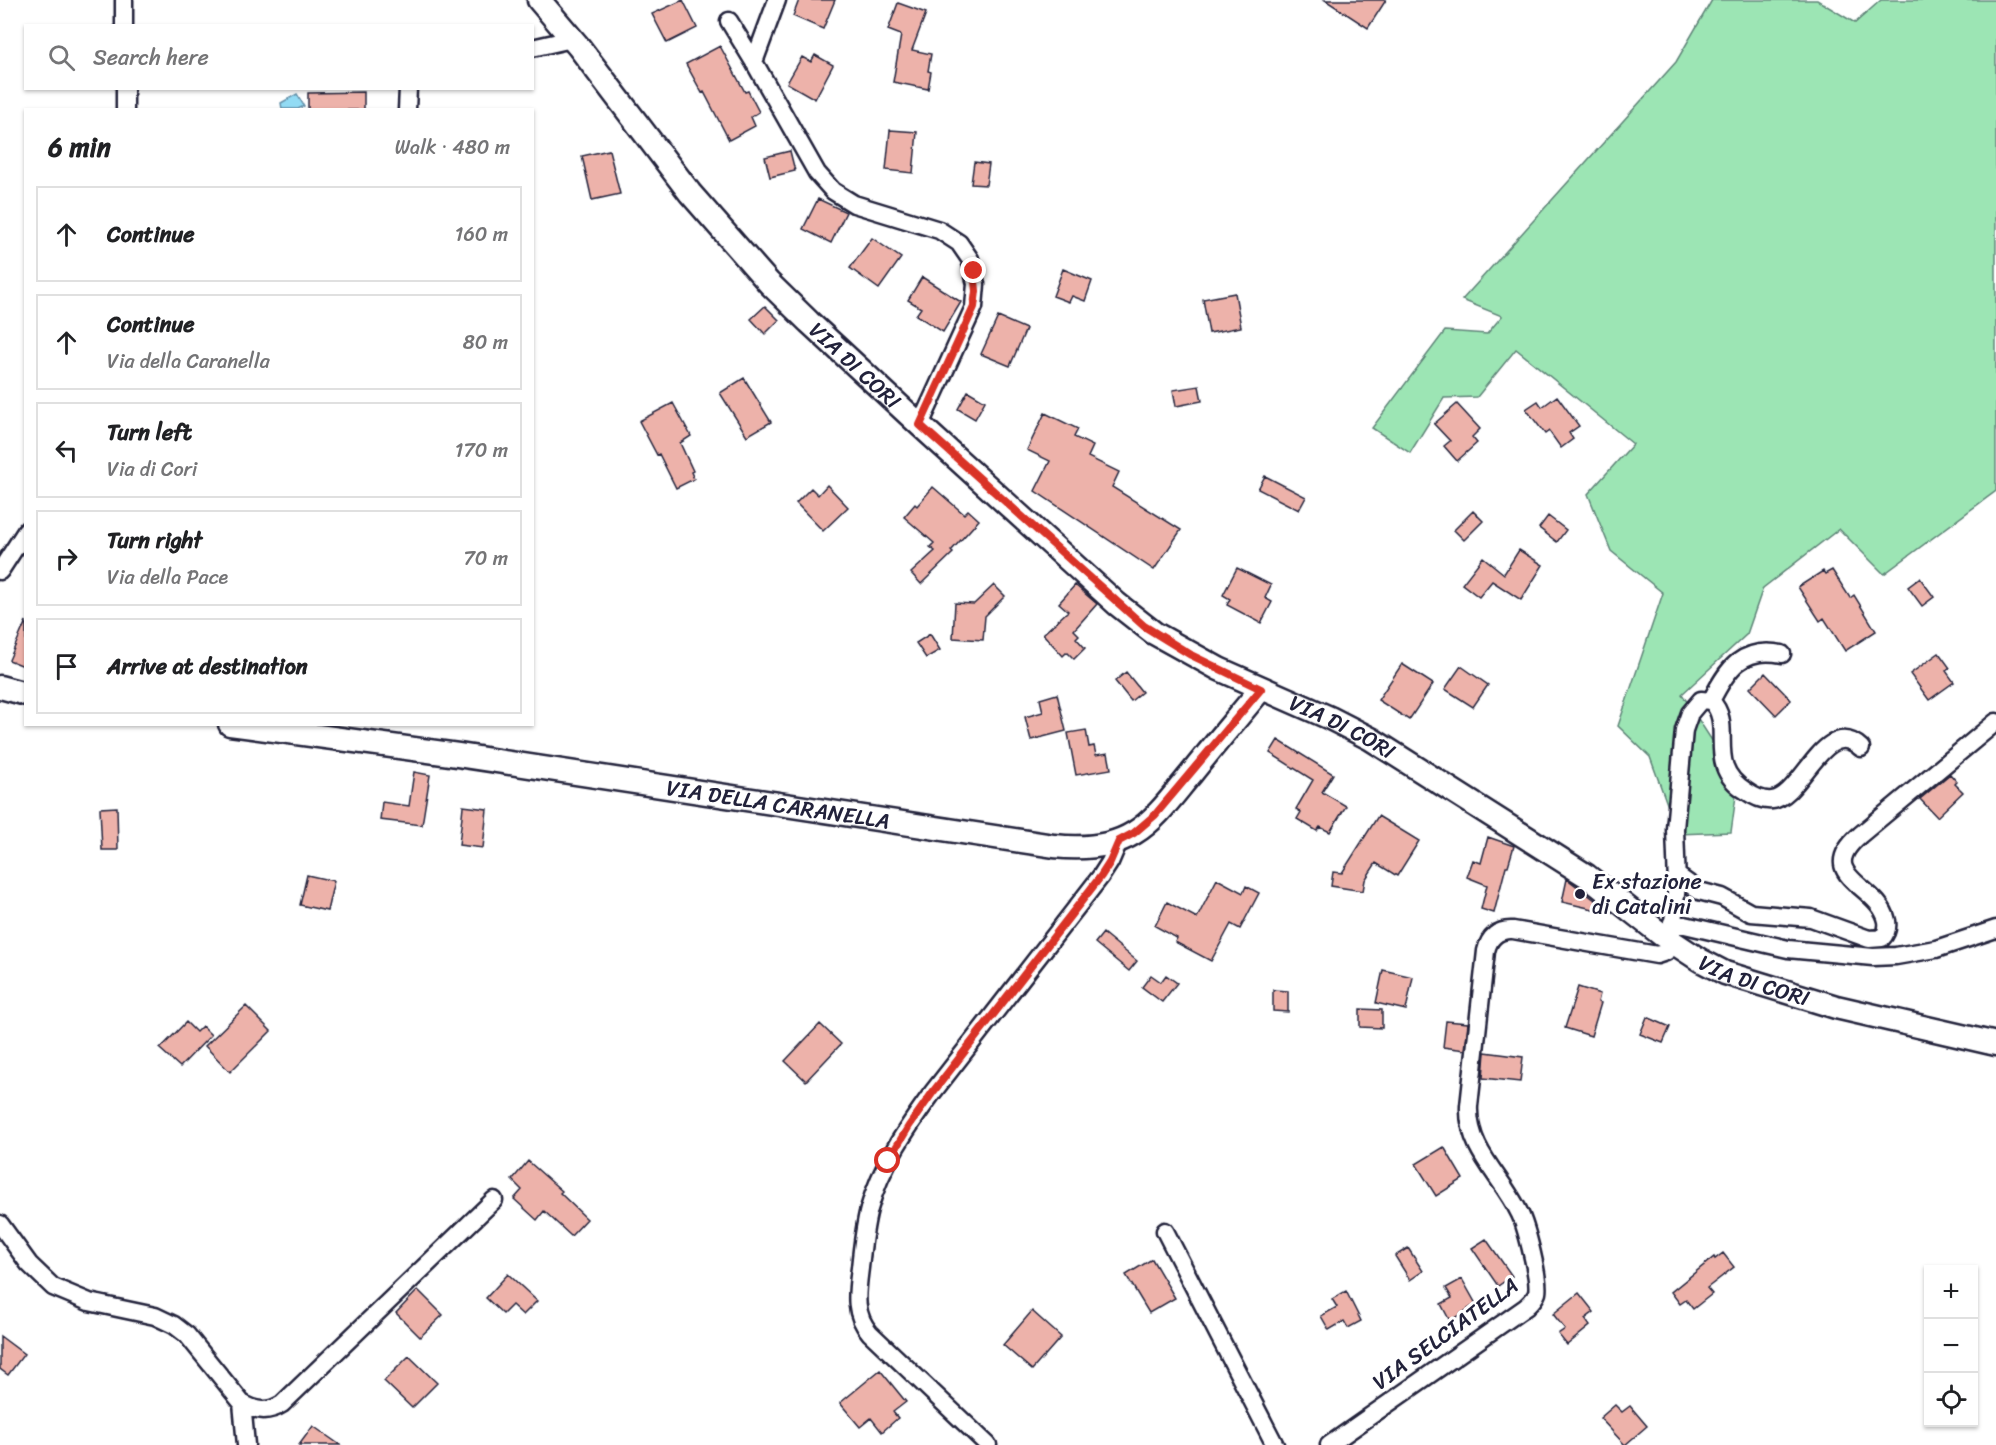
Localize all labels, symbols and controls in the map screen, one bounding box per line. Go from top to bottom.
search box [24,24,534,90]
text: Search here [93,38,209,77]
icon: search [45,41,78,74]
text: 6 min [48,124,111,170]
text: Walk · 480 m [395,130,510,165]
text: Continue [107,215,195,254]
text: 160 m [455,217,508,252]
icon: ahead [50,218,83,251]
route end [960,257,986,283]
text: Continue [107,305,195,344]
street label: VIA DI CORI [800,312,911,419]
text: 80 m [463,325,508,360]
icon: ahead [50,326,83,359]
text: Via della Caranella [107,344,270,379]
text: Turn left [107,413,192,452]
text: 170 m [455,433,508,468]
icon: left [50,434,83,467]
text: Via di Cori [107,452,197,487]
text: Turn right [107,521,202,560]
text: 70 m [463,541,508,576]
icon: right [50,542,83,575]
text: Via della Pace [107,560,228,595]
text: Arrive at destination [107,647,308,686]
icon: arrive [50,650,83,683]
street label: VIA DI CORI [1283,683,1404,770]
street label: VIA DELLA CARANELLA [664,768,892,841]
place label: Ex stazione di Catalini [1592,862,1702,926]
marker: Ex stazione di Catalini [1573,887,1587,901]
street label: VIA DI CORI [1691,943,1815,1018]
route start [874,1147,900,1173]
map controls [1924,1265,1978,1427]
button: + [1924,1265,1978,1319]
street label: VIA SELCIATELLA [1364,1267,1527,1400]
button: − [1924,1319,1978,1373]
button: locate [1924,1373,1978,1427]

